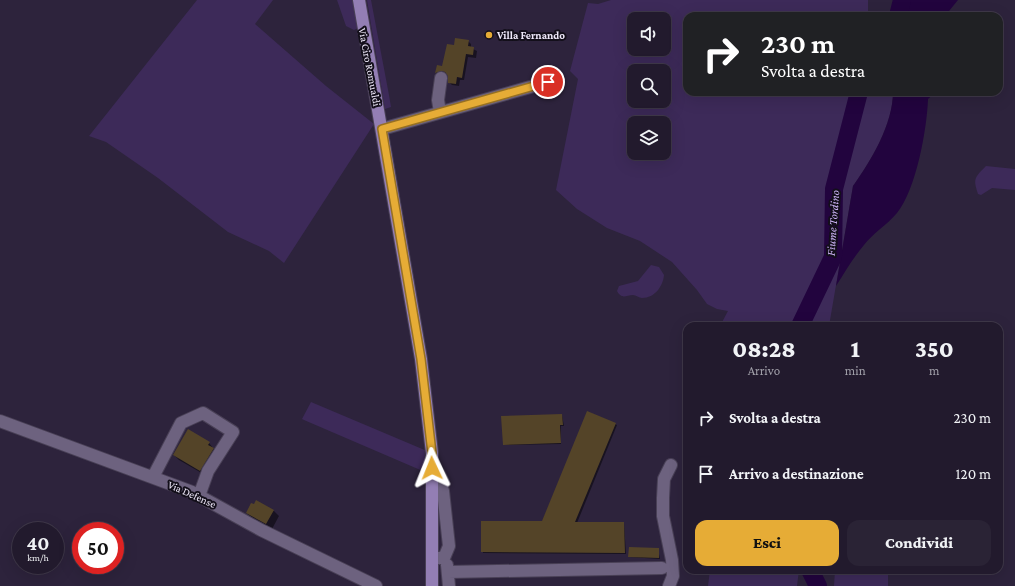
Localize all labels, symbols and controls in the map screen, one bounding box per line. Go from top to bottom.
map controls [627,12,671,160]
button: sound [627,12,671,56]
street label: Via Ciro Romualdi [357,27,383,107]
icon: right [695,28,747,80]
text: 230 m [761,28,835,59]
place label: Villa Fernando [496,29,565,41]
marker: Villa Fernando [484,30,494,40]
text: Svolta a destra [761,61,865,81]
button: search [627,64,671,108]
pin [531,65,565,99]
icon: arrive [537,71,559,93]
button: layers [627,116,671,160]
water label: Fiume Tordino [824,190,842,256]
text: 08:28 [732,335,796,362]
text: 1 [851,335,860,362]
text: 350 [915,335,954,362]
text: Arrivo [748,363,780,378]
text: min [845,363,866,378]
text: m [929,363,940,378]
icon: right [695,407,717,429]
text: Svolta a destra [729,410,821,426]
text: 230 m [953,410,991,426]
position arrow [411,447,453,489]
icon: arrive [695,463,717,485]
text: Arrivo a destinazione [729,466,864,482]
text: 120 m [956,466,991,482]
street label: Via Defense [166,478,218,510]
button: Esci [695,520,839,566]
button: Condividi [847,520,991,566]
speed limit sign: 50 [72,522,124,574]
text: 40 [27,532,49,554]
text: km/h [27,552,49,563]

